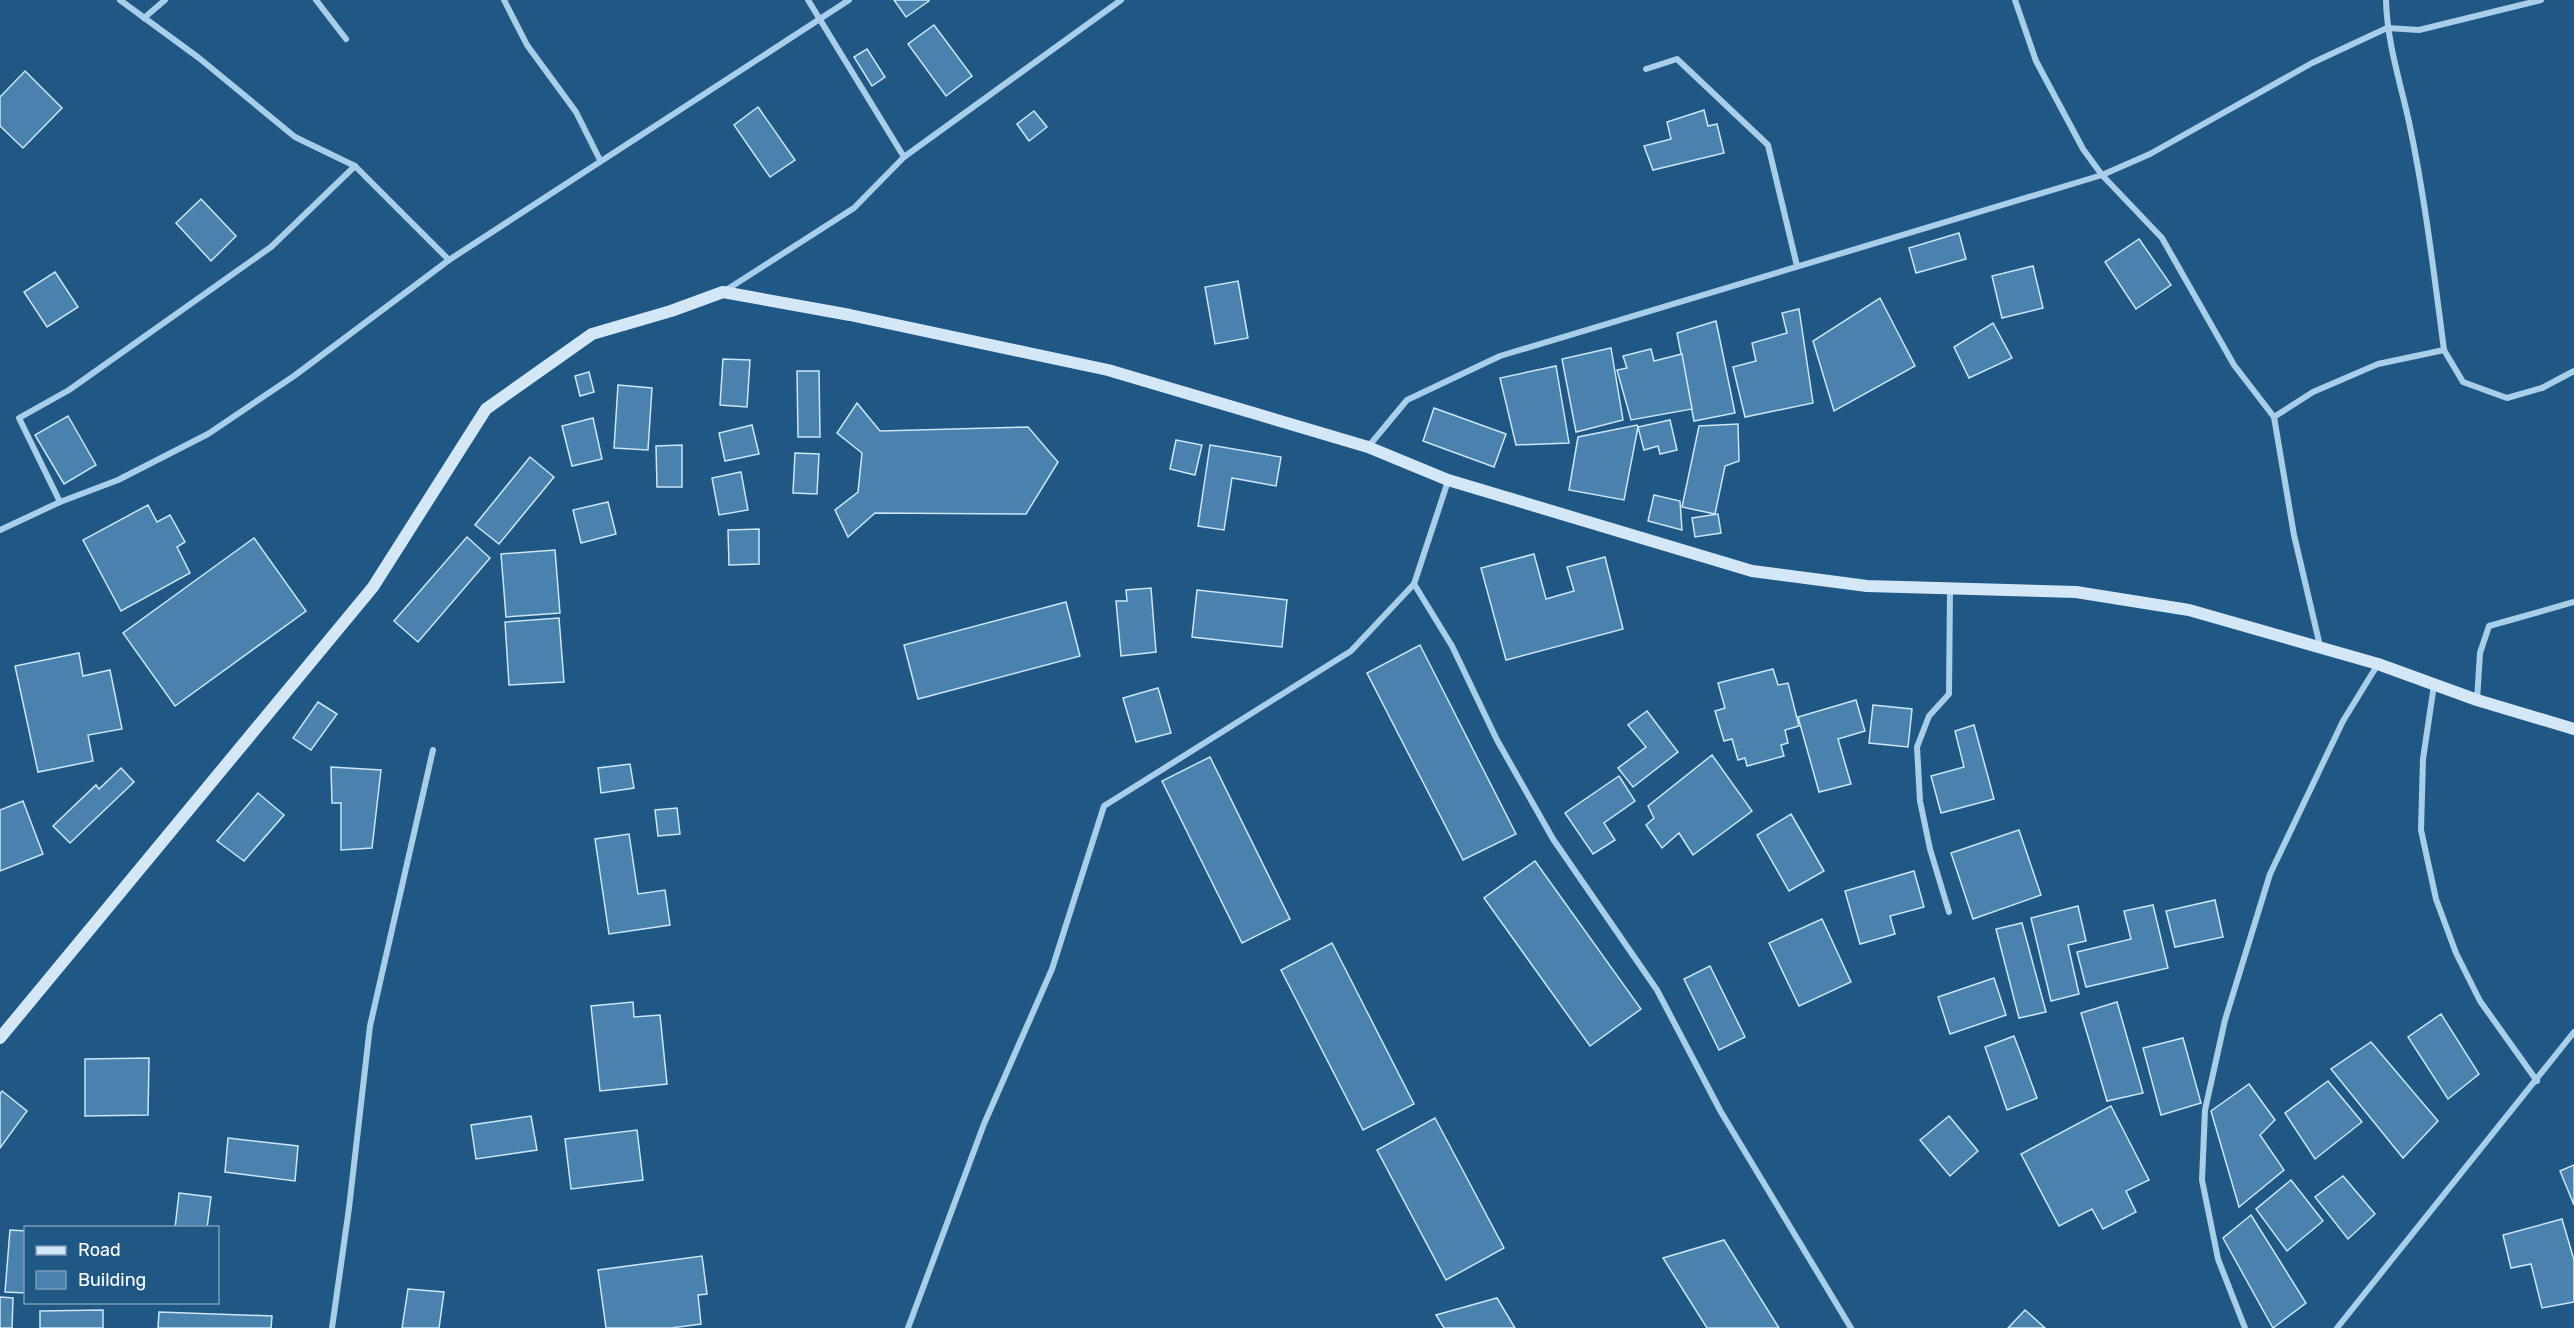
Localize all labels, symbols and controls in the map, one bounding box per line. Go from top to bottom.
legend [24,1226,219,1304]
text: Road [78,1239,121,1261]
text: Building [78,1269,146,1291]

